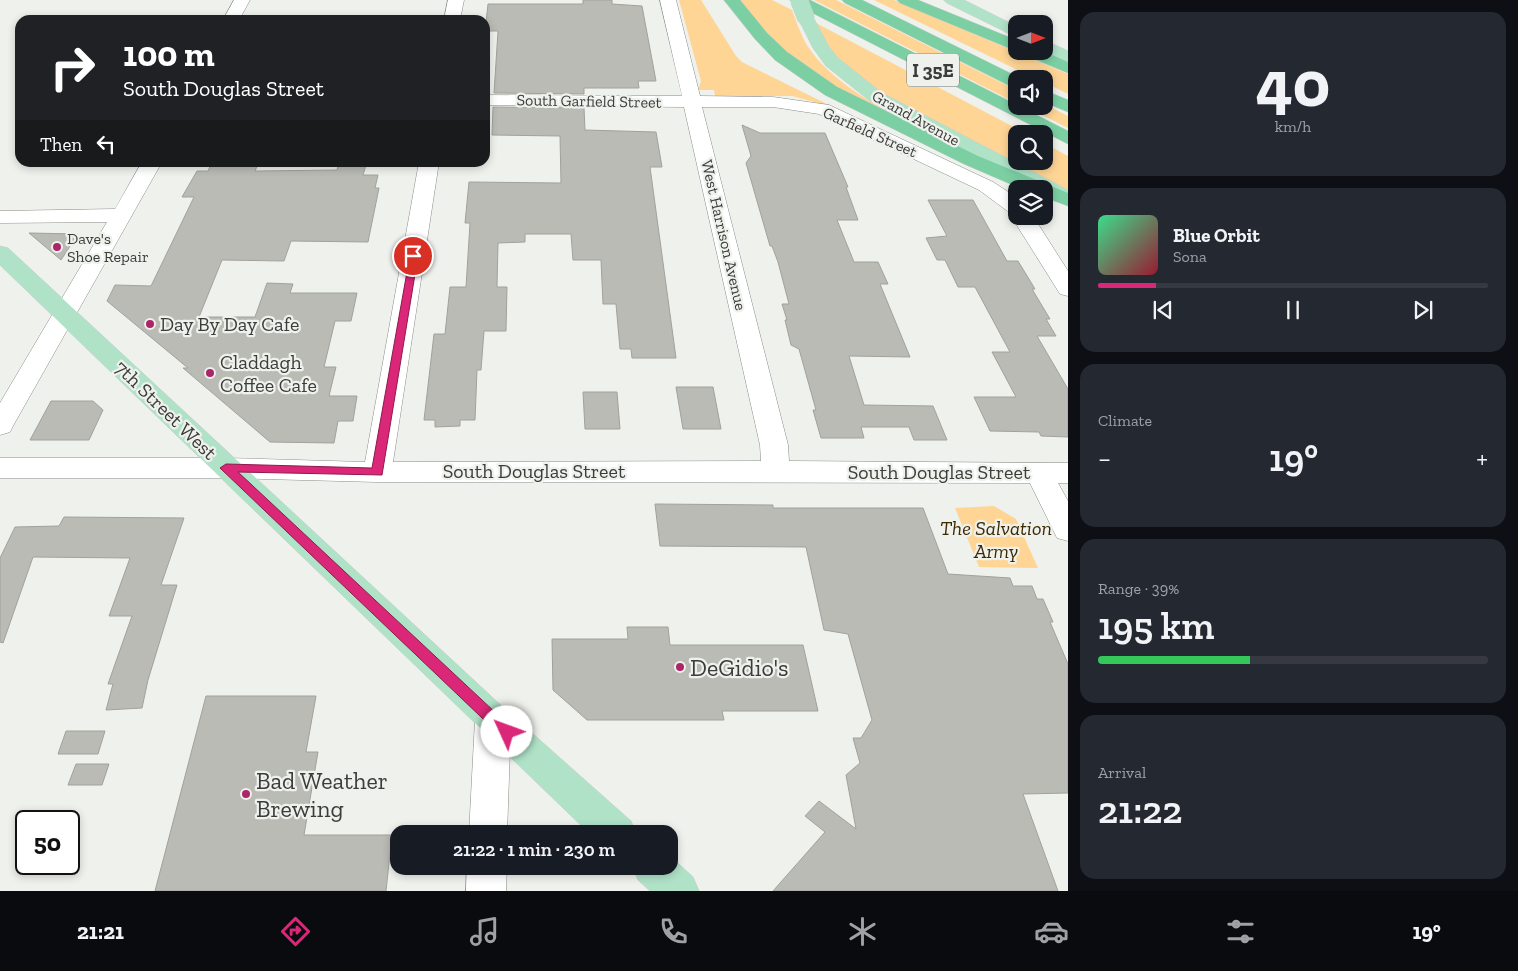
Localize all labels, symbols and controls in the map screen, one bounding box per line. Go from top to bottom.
north arrow [1008,15,1052,60]
map controls [1008,15,1053,225]
text: 100 m [123,33,215,75]
icon: right [40,35,105,100]
text: 40 [1256,45,1330,123]
road number: I 35E [907,54,959,86]
button: sound [1008,70,1053,115]
text: South Douglas Street [123,75,324,102]
street label: Grand Avenue [869,86,963,150]
street label: South Garfield Street [516,90,662,112]
street label: Garfield Street [820,103,920,161]
text: km/h [1275,117,1311,136]
button: search [1008,125,1053,170]
icon: left [92,130,120,158]
text: Then [40,133,82,156]
street label: West Harrison Avenue [697,158,751,312]
button: layers [1008,180,1053,225]
text: Blue Orbit [1173,224,1260,247]
place label: Dave's Shoe Repair [67,229,149,266]
pin [392,235,434,277]
marker: Dave's Shoe Repair [51,241,63,253]
icon: arrive [399,242,427,270]
text: Sona [1173,247,1207,266]
icon: previous [1149,296,1177,324]
icon: pause [1279,296,1307,324]
icon: next [1409,296,1437,324]
place label: Day By Day Cafe [160,312,299,336]
marker: Day By Day Cafe [144,318,156,330]
place label: Claddagh Coffee Cafe [220,350,317,397]
street label: 7th Street West [110,355,222,465]
marker: Claddagh Coffee Cafe [204,367,216,379]
text: Climate [1098,411,1152,430]
text: 19° [1269,435,1318,481]
text: − [1098,442,1111,475]
text: + [1476,442,1488,475]
street label: South Douglas Street [443,459,626,483]
street label: South Douglas Street [848,460,1031,484]
park label: The Salvation Army [940,516,1052,563]
text: Range · 39% [1098,579,1179,598]
text: 195 km [1098,603,1214,649]
place label: DeGidio's [690,653,789,682]
marker: DeGidio's [674,661,686,673]
position arrow [480,705,532,757]
text: Arrival [1098,763,1146,782]
place label: Bad Weather Brewing [256,766,388,823]
text: 21:22 [1098,787,1182,833]
marker: Bad Weather Brewing [240,788,252,800]
speed limit sign: 50 [15,810,80,875]
text: 21:22 · 1 min · 230 m [453,838,615,861]
icon: directions [278,914,313,949]
icon: music [467,914,502,949]
icon: phone [656,914,691,949]
icon: climate [845,914,880,949]
icon: car [1034,914,1069,949]
icon: filters [1223,914,1258,949]
text: 21:21 [77,918,124,945]
text: 19° [1412,918,1441,945]

